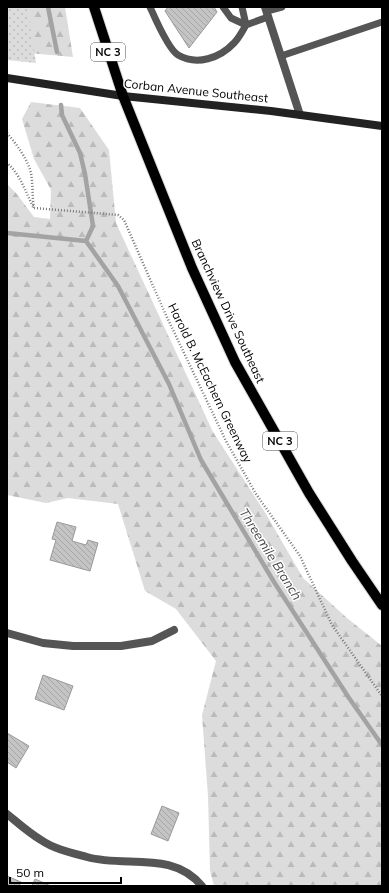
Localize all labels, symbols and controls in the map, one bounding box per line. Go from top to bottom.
road number: NC 3 [91,43,125,61]
street label: Corban Avenue Southeast [123,75,269,106]
street label: Branchview Drive Southeast [188,236,268,385]
street label: Harold B. McEachern Greenway [165,300,256,466]
road number: NC 3 [263,432,297,450]
water label: Threemile Branch [236,505,306,603]
scale bar [10,859,121,885]
text: 50 m [16,865,44,880]

